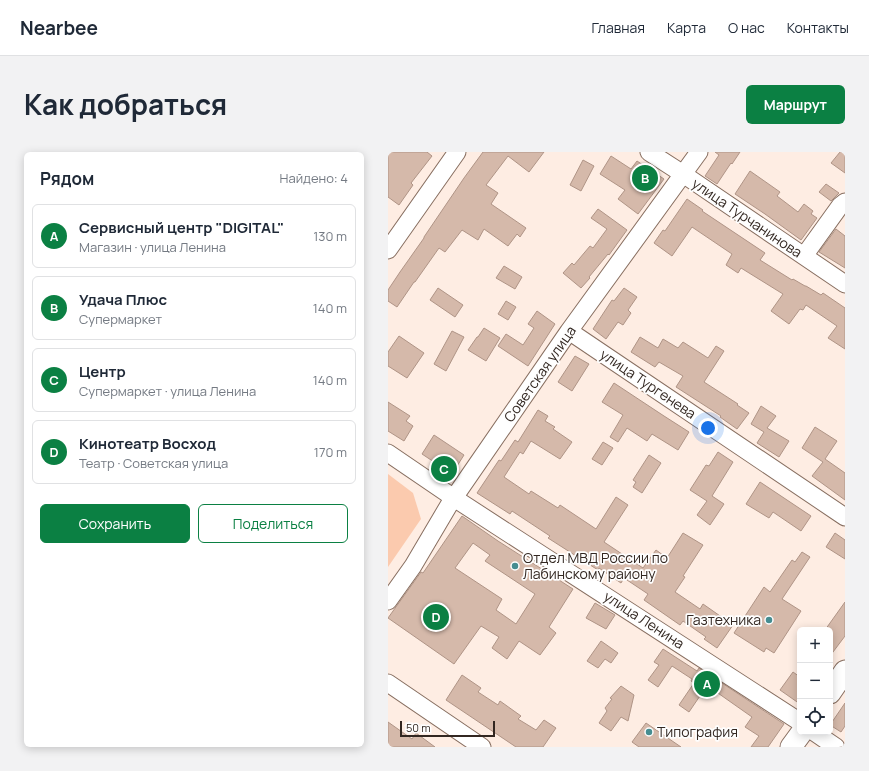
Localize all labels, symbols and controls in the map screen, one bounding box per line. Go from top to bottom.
text: Nearbee [20,15,98,41]
text: Главная [592,18,645,37]
text: Карта [667,18,706,37]
text: О нас [728,18,765,37]
text: Контакты [787,18,849,37]
text: Как добраться [24,85,227,123]
button: Маршрут [746,85,845,124]
pin: B [632,163,658,193]
text: Рядом [40,167,94,190]
text: Найдено: 4 [280,169,348,187]
street label: улица Турчанинова [689,174,806,261]
text: Сервисный центр "DIGITAL" [79,217,284,238]
text: A [50,227,58,245]
text: 130 m [313,227,347,245]
text: Магазин · улица Ленина [79,238,226,256]
text: Удача Плюс [79,289,167,310]
text: B [50,299,58,317]
text: 140 m [313,299,347,317]
text: Супермаркет [79,310,162,328]
street label: Советская улица [499,322,580,426]
street label: улица Тургенева [597,344,700,423]
text: Центр [79,361,126,382]
text: C [49,371,59,389]
text: 140 m [313,371,347,389]
text: Супермаркет · улица Ленина [79,382,256,400]
your location [698,418,718,438]
text: Кинотеатр Восход [79,433,216,454]
text: D [49,443,59,461]
text: 170 m [314,443,347,461]
text: Театр · Советская улица [79,454,228,472]
pin: C [431,454,457,484]
button: Сохранить [40,504,190,543]
button: Поделиться [198,504,348,543]
place label: Отдел МВД России по Лабинскому району [523,548,668,583]
marker: Отдел МВД России по Лабинскому району [510,561,520,571]
street label: улица Ленина [600,586,688,653]
pin: D [423,602,449,632]
place label: Газтехника [686,610,761,629]
marker: Газтехника [764,615,774,625]
map controls [797,627,833,735]
button: + [797,627,833,663]
button: − [797,663,833,699]
pin: A [694,669,720,699]
button: locate [797,699,833,735]
scale bar [400,719,495,738]
text: 50 m [406,720,431,735]
place label: Типография [657,722,738,741]
marker: Типография [644,727,654,737]

